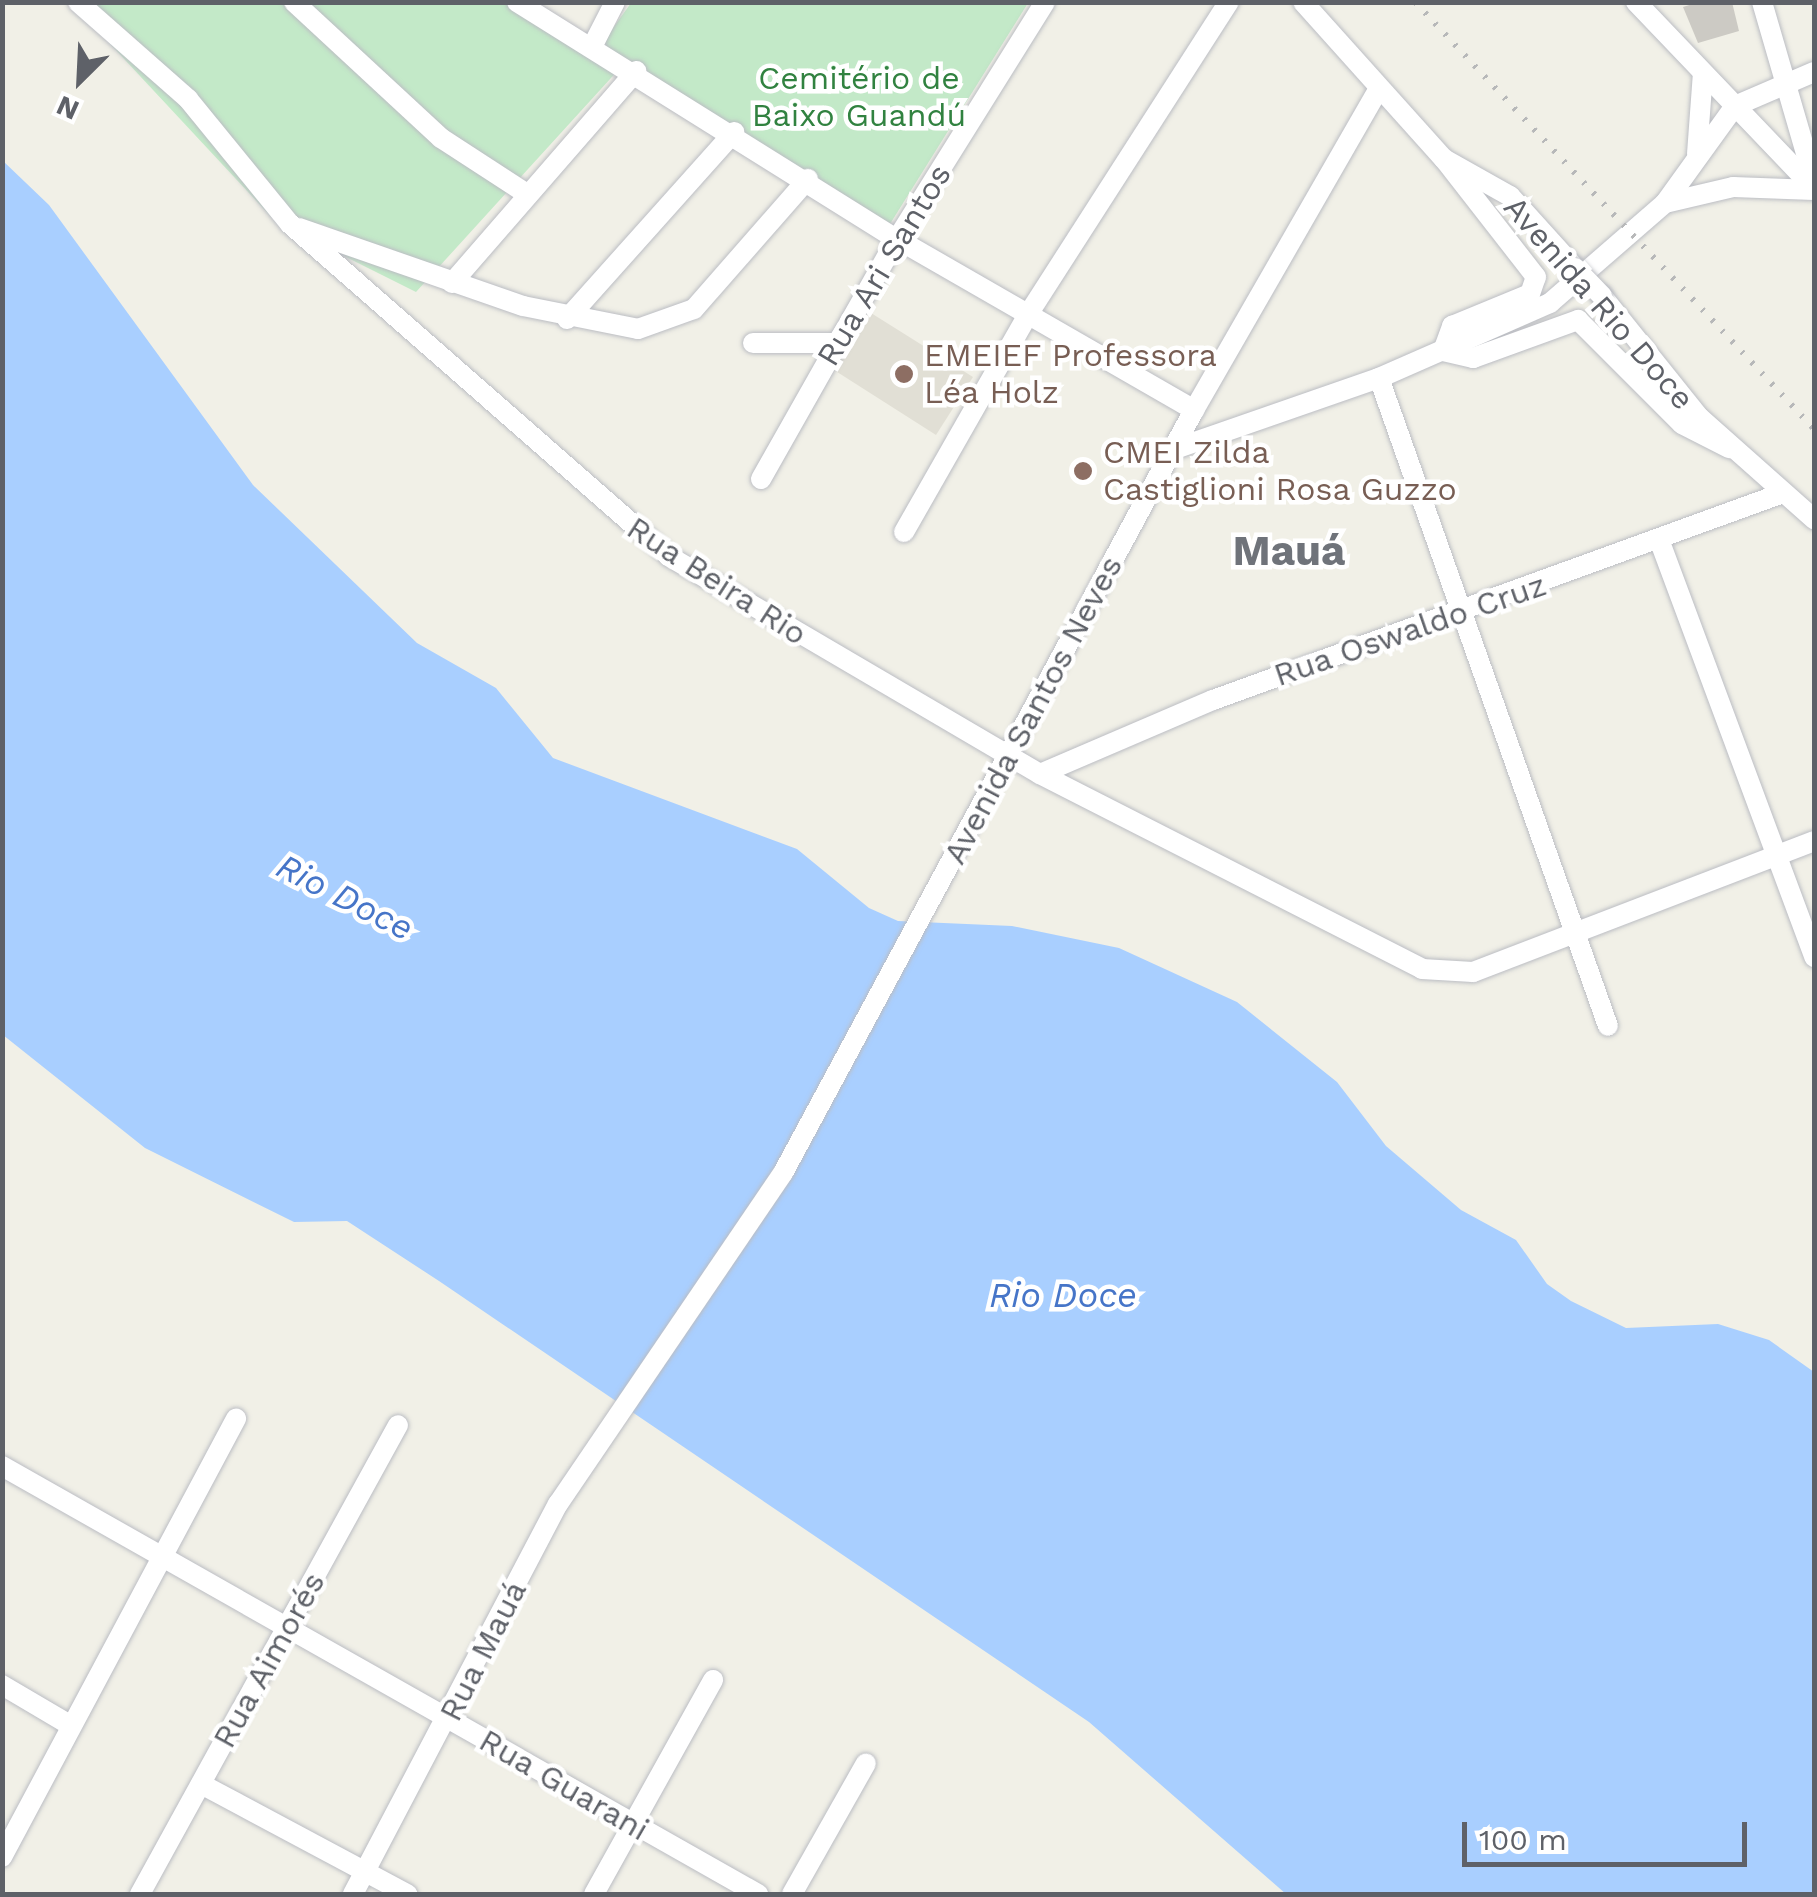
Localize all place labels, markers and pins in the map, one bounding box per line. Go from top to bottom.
place label: EMEIEF Professora Léa Holz [924,337,1218,412]
marker: EMEIEF Professora Léa Holz [893,363,915,385]
place label: CMEI Zilda Castiglioni Rosa Guzzo [1103,434,1457,509]
marker: CMEI Zilda Castiglioni Rosa Guzzo [1072,460,1094,482]

